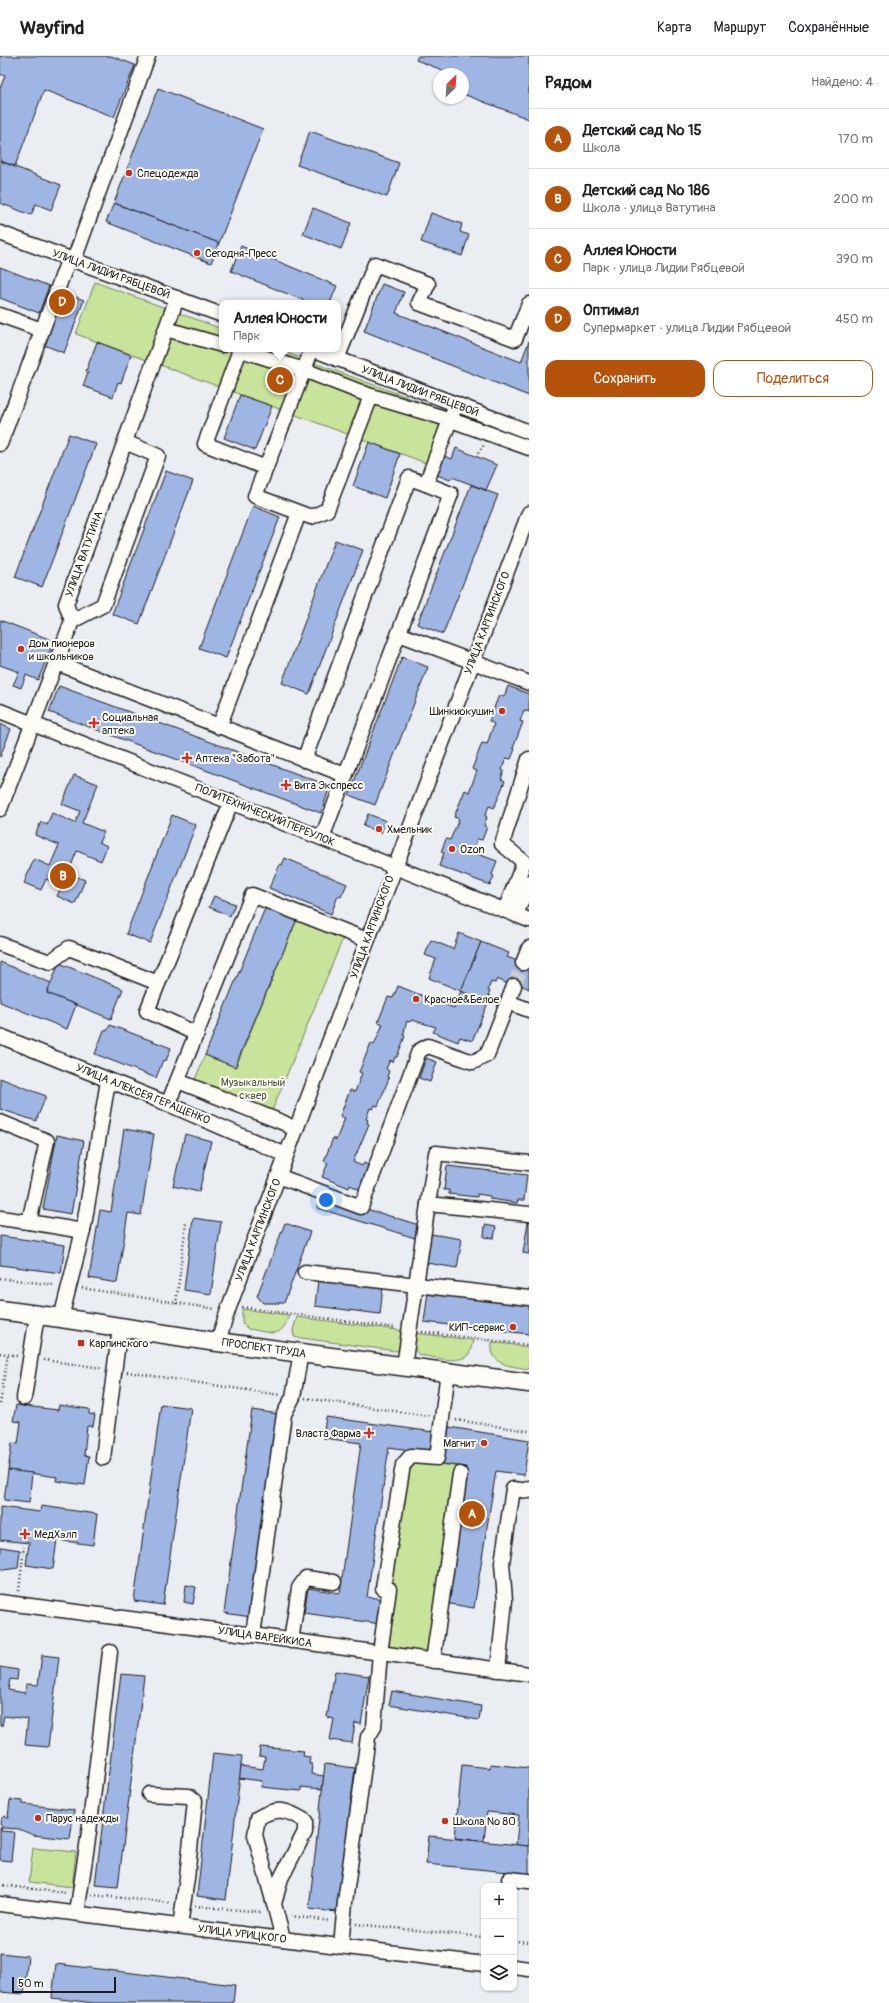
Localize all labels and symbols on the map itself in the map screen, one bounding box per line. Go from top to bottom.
north arrow [433,68,469,104]
place label: Спецодежда [137,167,198,180]
marker: Спецодежда [124,168,134,178]
street label: УЛИЦА ЛИДИИ РЯБЦЕВОЙ [50,247,172,301]
place label: Сегодня-Пресс [205,247,278,260]
marker: Сегодня-Пресс [192,248,202,258]
pin: D [49,287,75,317]
street label: УЛИЦА ЛИДИИ РЯБЦЕВОЙ [360,363,481,419]
pin: C [267,365,293,395]
street label: УЛИЦА ВАТУТИНА [62,509,106,599]
street label: УЛИЦА КАРПИНСКОГО [461,570,513,676]
place label: Дом пионеров и школьников [28,637,95,663]
marker: Дом пионеров и школьников [16,644,26,654]
place label: Шинкиокушин [430,705,494,718]
marker: Шинкиокушин [497,706,507,716]
place label: Социальная аптека [102,711,158,737]
marker: Социальная аптека [89,718,99,728]
place label: Аптека "Забота" [195,752,275,765]
marker: Аптека "Забота" [182,753,192,763]
place label: Вита Экспресс [294,779,364,792]
marker: Вита Экспресс [281,780,291,790]
street label: ПОЛИТЕХНИЧЕСКИЙ ПЕРЕУЛОК [193,781,337,849]
place label: Хмельник [387,823,433,836]
marker: Хмельник [374,824,384,834]
place label: Ozon [460,843,485,856]
marker: Ozon [447,844,457,854]
pin: B [50,861,76,891]
street label: УЛИЦА КАРПИНСКОГО [347,874,397,980]
place label: Красное&Белое [424,993,500,1006]
marker: Красное&Белое [411,994,421,1004]
street label: УЛИЦА АЛЕКСЕЯ ГЕРАЩЕНКО [74,1061,212,1127]
park label: Музыкальный сквер [221,1076,285,1102]
street label: УЛИЦА КАРПИНСКОГО [232,1177,284,1283]
your location [316,1190,336,1210]
place label: КИП-сервис [449,1321,505,1334]
marker: КИП-сервис [508,1322,518,1332]
street label: ПРОСПЕКТ ТРУДА [221,1336,307,1360]
place label: Карпинского [89,1337,149,1350]
marker: Карпинского [76,1338,86,1348]
place label: Власта Фарма [295,1427,361,1440]
marker: Власта Фарма [364,1428,374,1438]
place label: Магнит [443,1437,476,1450]
marker: Магнит [479,1438,489,1448]
pin: A [459,1499,485,1529]
marker: МедХэлп [19,1528,31,1540]
place label: МедХэлп [34,1528,77,1541]
street label: УЛИЦА ВАРЕЙКИСА [217,1624,313,1650]
place label: Парус надежды [46,1812,119,1825]
marker: Парус надежды [33,1813,43,1823]
place label: Школа № 80 [453,1815,516,1828]
marker: Школа № 80 [440,1816,450,1826]
street label: УЛИЦА УРИЦКОГО [197,1922,287,1946]
scale bar [12,1975,116,1994]

